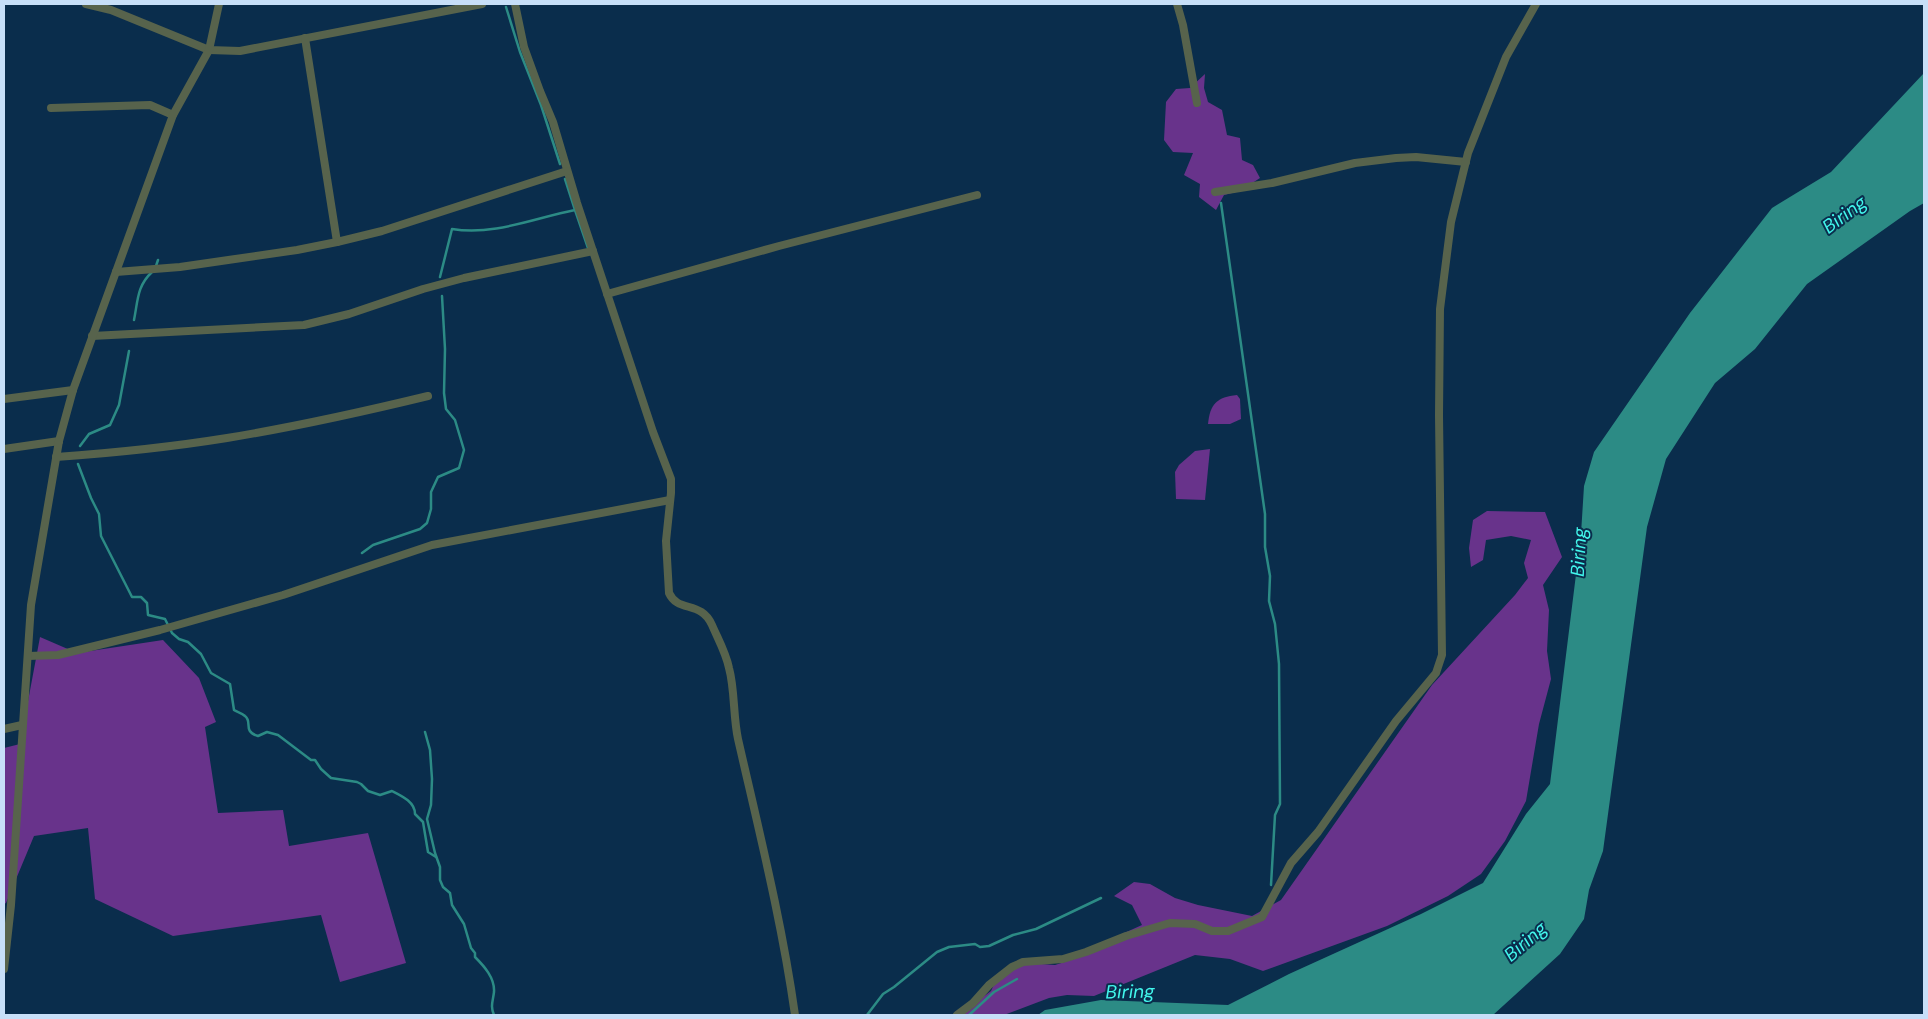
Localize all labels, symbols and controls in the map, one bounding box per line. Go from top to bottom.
water label: Biring [1817,189,1872,239]
water label: Biring [1565,526,1592,577]
water label: Biring [1499,916,1552,967]
water label: Biring [1105,979,1155,1004]

